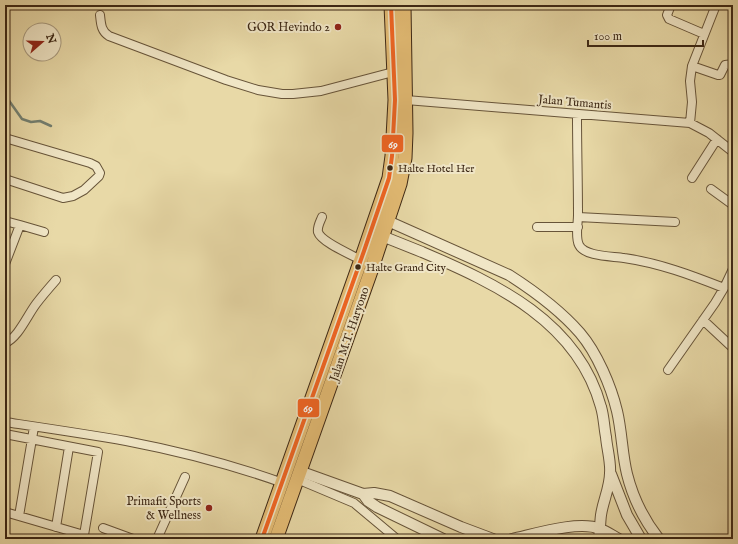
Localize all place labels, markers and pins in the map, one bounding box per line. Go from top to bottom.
place label: GOR Hevindo 2 [247,20,330,35]
marker: GOR Hevindo 2 [333,22,343,32]
place label: Halte Hotel Her [398,162,474,176]
marker: Halte Hotel Her [385,163,395,173]
place label: Halte Grand City [366,261,447,275]
marker: Halte Grand City [353,262,363,272]
place label: Primafit Sports & Wellness [126,494,201,523]
marker: Primafit Sports & Wellness [204,503,214,513]

